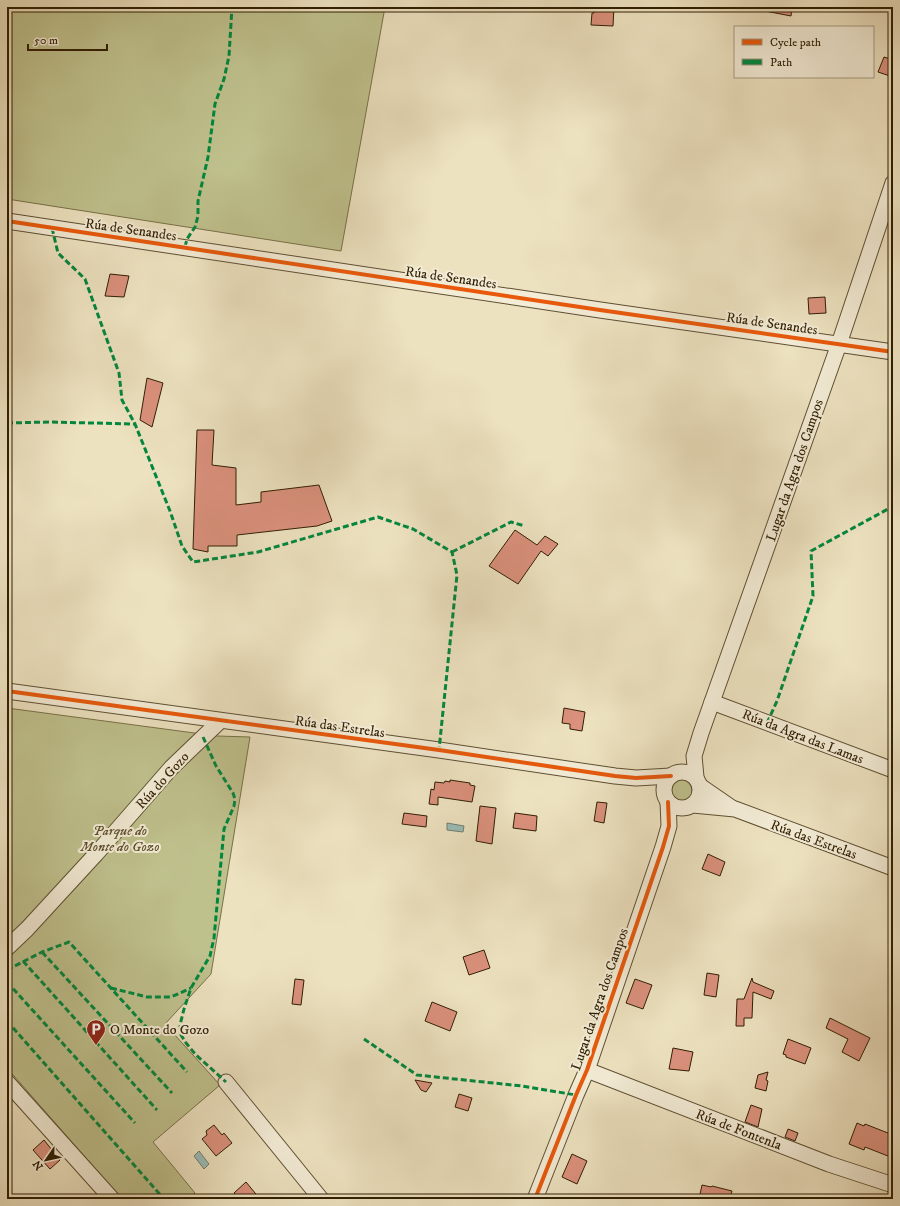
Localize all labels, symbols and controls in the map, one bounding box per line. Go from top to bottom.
scale bar [28,26,107,52]
legend [734,26,874,78]
text: 50 m [34,33,58,48]
text: Cycle path [770,35,822,50]
text: Path [770,55,793,70]
street label: Rúa de Senandes [84,215,178,245]
street label: Rúa de Senandes [404,263,498,293]
street label: Rúa de Senandes [725,309,819,339]
street label: Lugar da Agra dos Campos [762,396,828,544]
street label: Rúa da Agra das Lamas [739,705,866,768]
street label: Rúa das Estrelas [294,712,386,742]
street label: Rúa do Gozo [132,748,193,813]
street label: Rúa das Estrelas [768,816,860,864]
park label: Parque do Monte do Gozo [80,822,159,856]
street label: Lugar da Agra dos Campos [567,925,633,1073]
parking icon: O Monte do Gozo [85,1018,107,1046]
place label: O Monte do Gozo [110,1021,209,1039]
street label: Rúa de Fontenla [693,1105,784,1155]
north arrow [26,1140,66,1180]
text: N [30,1157,47,1173]

